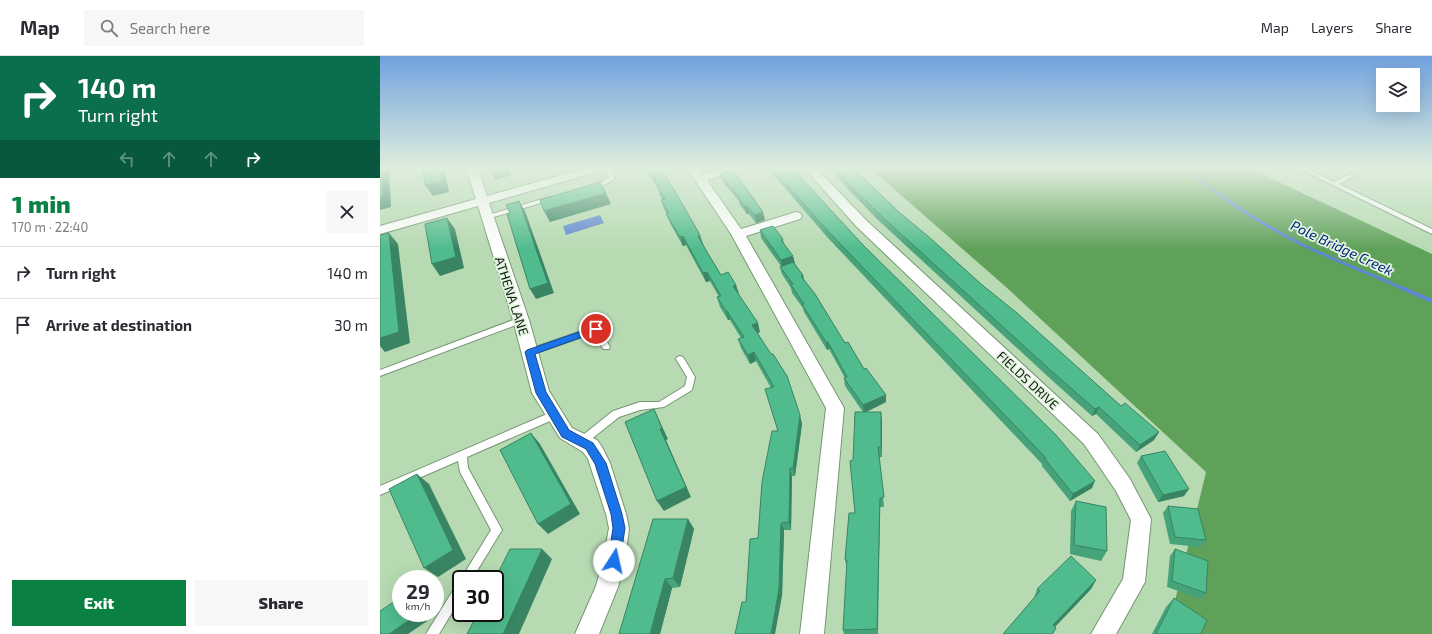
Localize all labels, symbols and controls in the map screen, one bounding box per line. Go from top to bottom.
search box [84,10,364,46]
text: Map [20,16,60,39]
icon: search [98,17,120,39]
text: Search here [130,19,210,37]
text: Map [1261,19,1289,36]
text: Layers [1311,19,1353,36]
text: Share [1375,19,1412,36]
map controls [1376,68,1420,112]
button: layers [1376,68,1420,112]
text: 140 m [78,70,156,104]
icon: right [12,72,64,124]
text: Turn right [78,104,158,126]
icon: left [116,148,138,170]
icon: ahead [158,148,180,170]
icon: ahead [200,148,222,170]
icon: right [242,148,264,170]
text: 1 min [12,189,71,218]
button: close [326,191,368,233]
water label: Pole Bridge Creek [1288,216,1396,279]
text: 170 m · 22:40 [12,219,88,235]
street label: ATHENA LANE [492,255,532,337]
icon: right [12,262,34,284]
text: Turn right [46,264,116,282]
text: 140 m [327,264,368,282]
pin [579,312,613,346]
icon: arrive [12,314,34,336]
text: Arrive at destination [46,316,192,334]
text: 30 m [334,316,368,334]
icon: arrive [585,318,607,340]
street label: FIELDS DRIVE [994,347,1062,413]
position arrow [593,540,635,582]
speed limit sign: 30 [452,570,504,622]
text: 29 [406,579,430,603]
button: Exit [12,580,186,626]
button: Share [194,580,368,626]
text: km/h [406,600,430,612]

